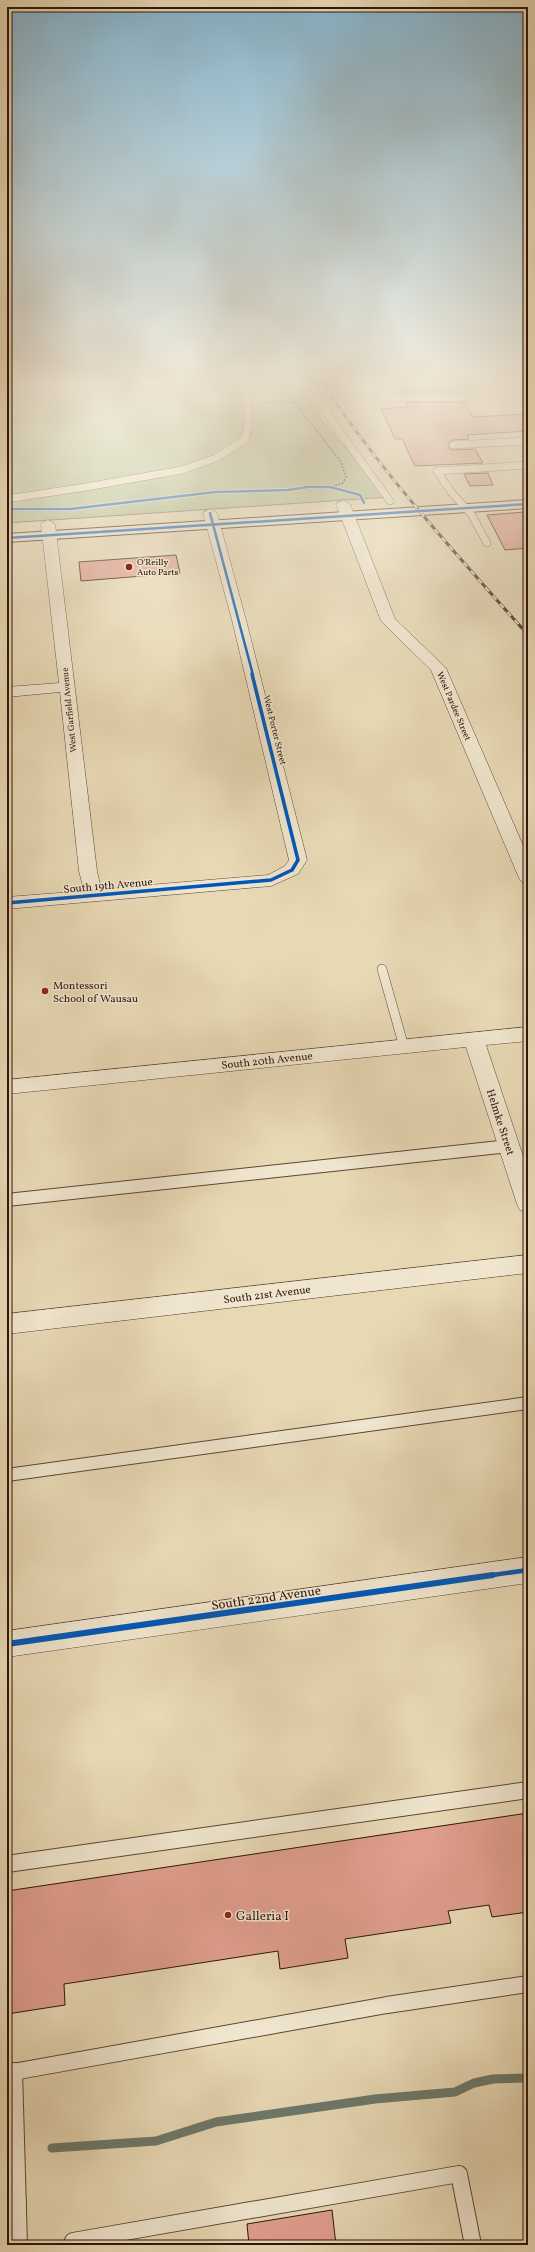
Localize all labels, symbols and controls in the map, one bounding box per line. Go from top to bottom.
place label: O'Reilly Auto Parts [137,556,179,579]
marker: O'Reilly Auto Parts [124,562,134,572]
street label: West Garfield Avenue [59,667,80,753]
street label: West Pardee Street [433,670,474,743]
street label: West Porter Street [260,694,289,766]
street label: South 19th Avenue [63,875,153,898]
place label: Montessori School of Wausau [53,979,138,1007]
marker: Montessori School of Wausau [40,986,50,996]
street label: South 20th Avenue [221,1049,314,1074]
street label: Helmke Street [482,1088,517,1158]
street label: South 21st Avenue [223,1283,312,1308]
street label: South 22nd Avenue [210,1582,322,1616]
place label: Galleria I [236,1908,289,1926]
marker: Galleria I [223,1910,233,1920]

